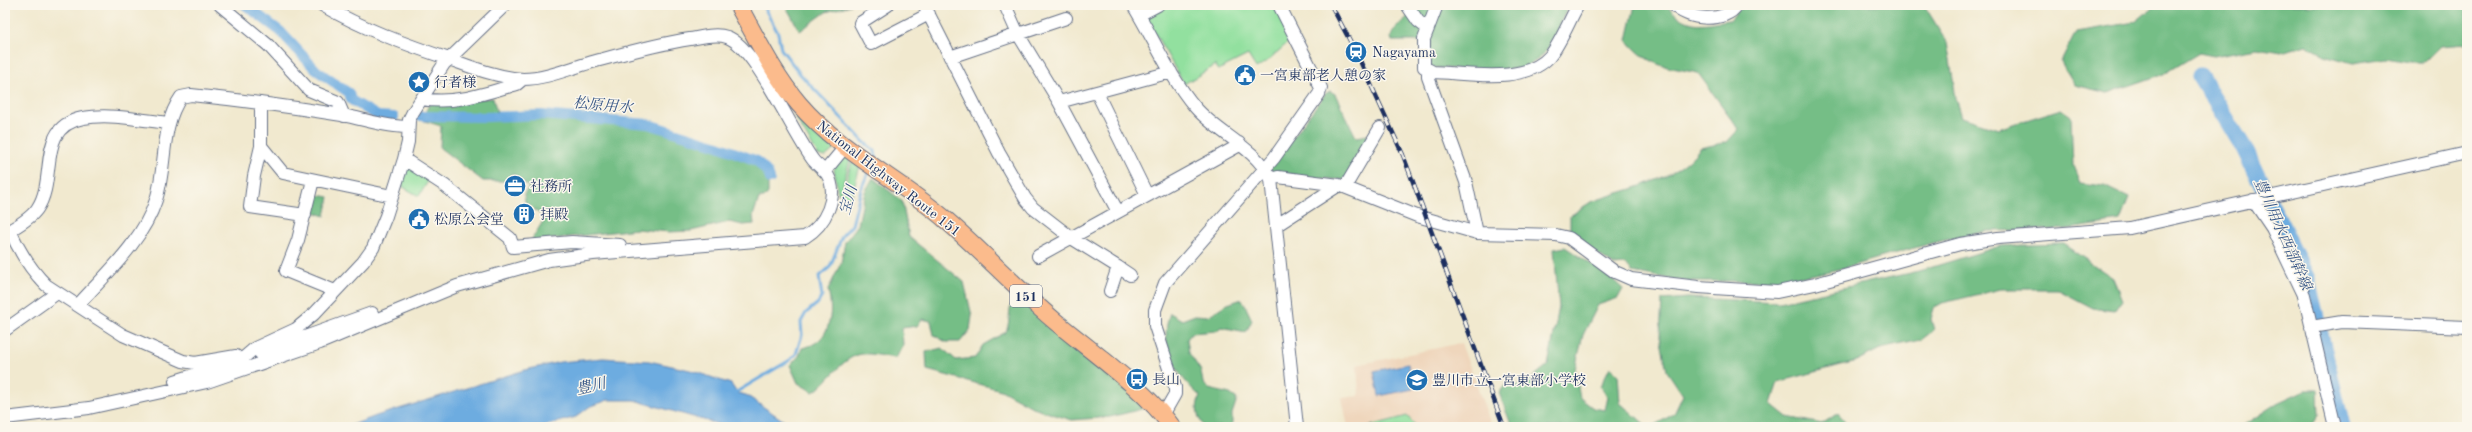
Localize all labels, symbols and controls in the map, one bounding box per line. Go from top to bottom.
station icon: Nagayama [1343,39,1369,65]
place label: Nagayama [1372,46,1436,60]
public building icon: 一宮東部老人憩の家 [1232,62,1258,88]
place label: 一宮東部老人憩の家 [1260,68,1386,83]
place icon: 行者様 [406,69,432,95]
place label: 行者様 [434,75,477,90]
water label: 松原用水 [572,94,636,117]
street label: National Highway Route 151 [814,118,963,239]
office icon: 社務所 [502,173,528,199]
water label: 豊川用水西部幹線 [2250,176,2316,294]
place label: 社務所 [530,179,572,194]
water label: 宝川 [836,181,861,217]
building icon: 拝殿 [511,201,537,227]
public building icon: 松原公会堂 [406,206,432,232]
place label: 拝殿 [540,207,568,222]
place label: 松原公会堂 [434,212,504,227]
road number: 151 [1010,285,1042,307]
bus stop icon: 長山 [1124,366,1150,392]
school or university icon: 豊川市立一宮東部小学校 [1404,367,1430,393]
place label: 長山 [1152,372,1180,387]
place label: 豊川市立一宮東部小学校 [1432,373,1586,388]
water label: 豊川 [575,374,610,398]

